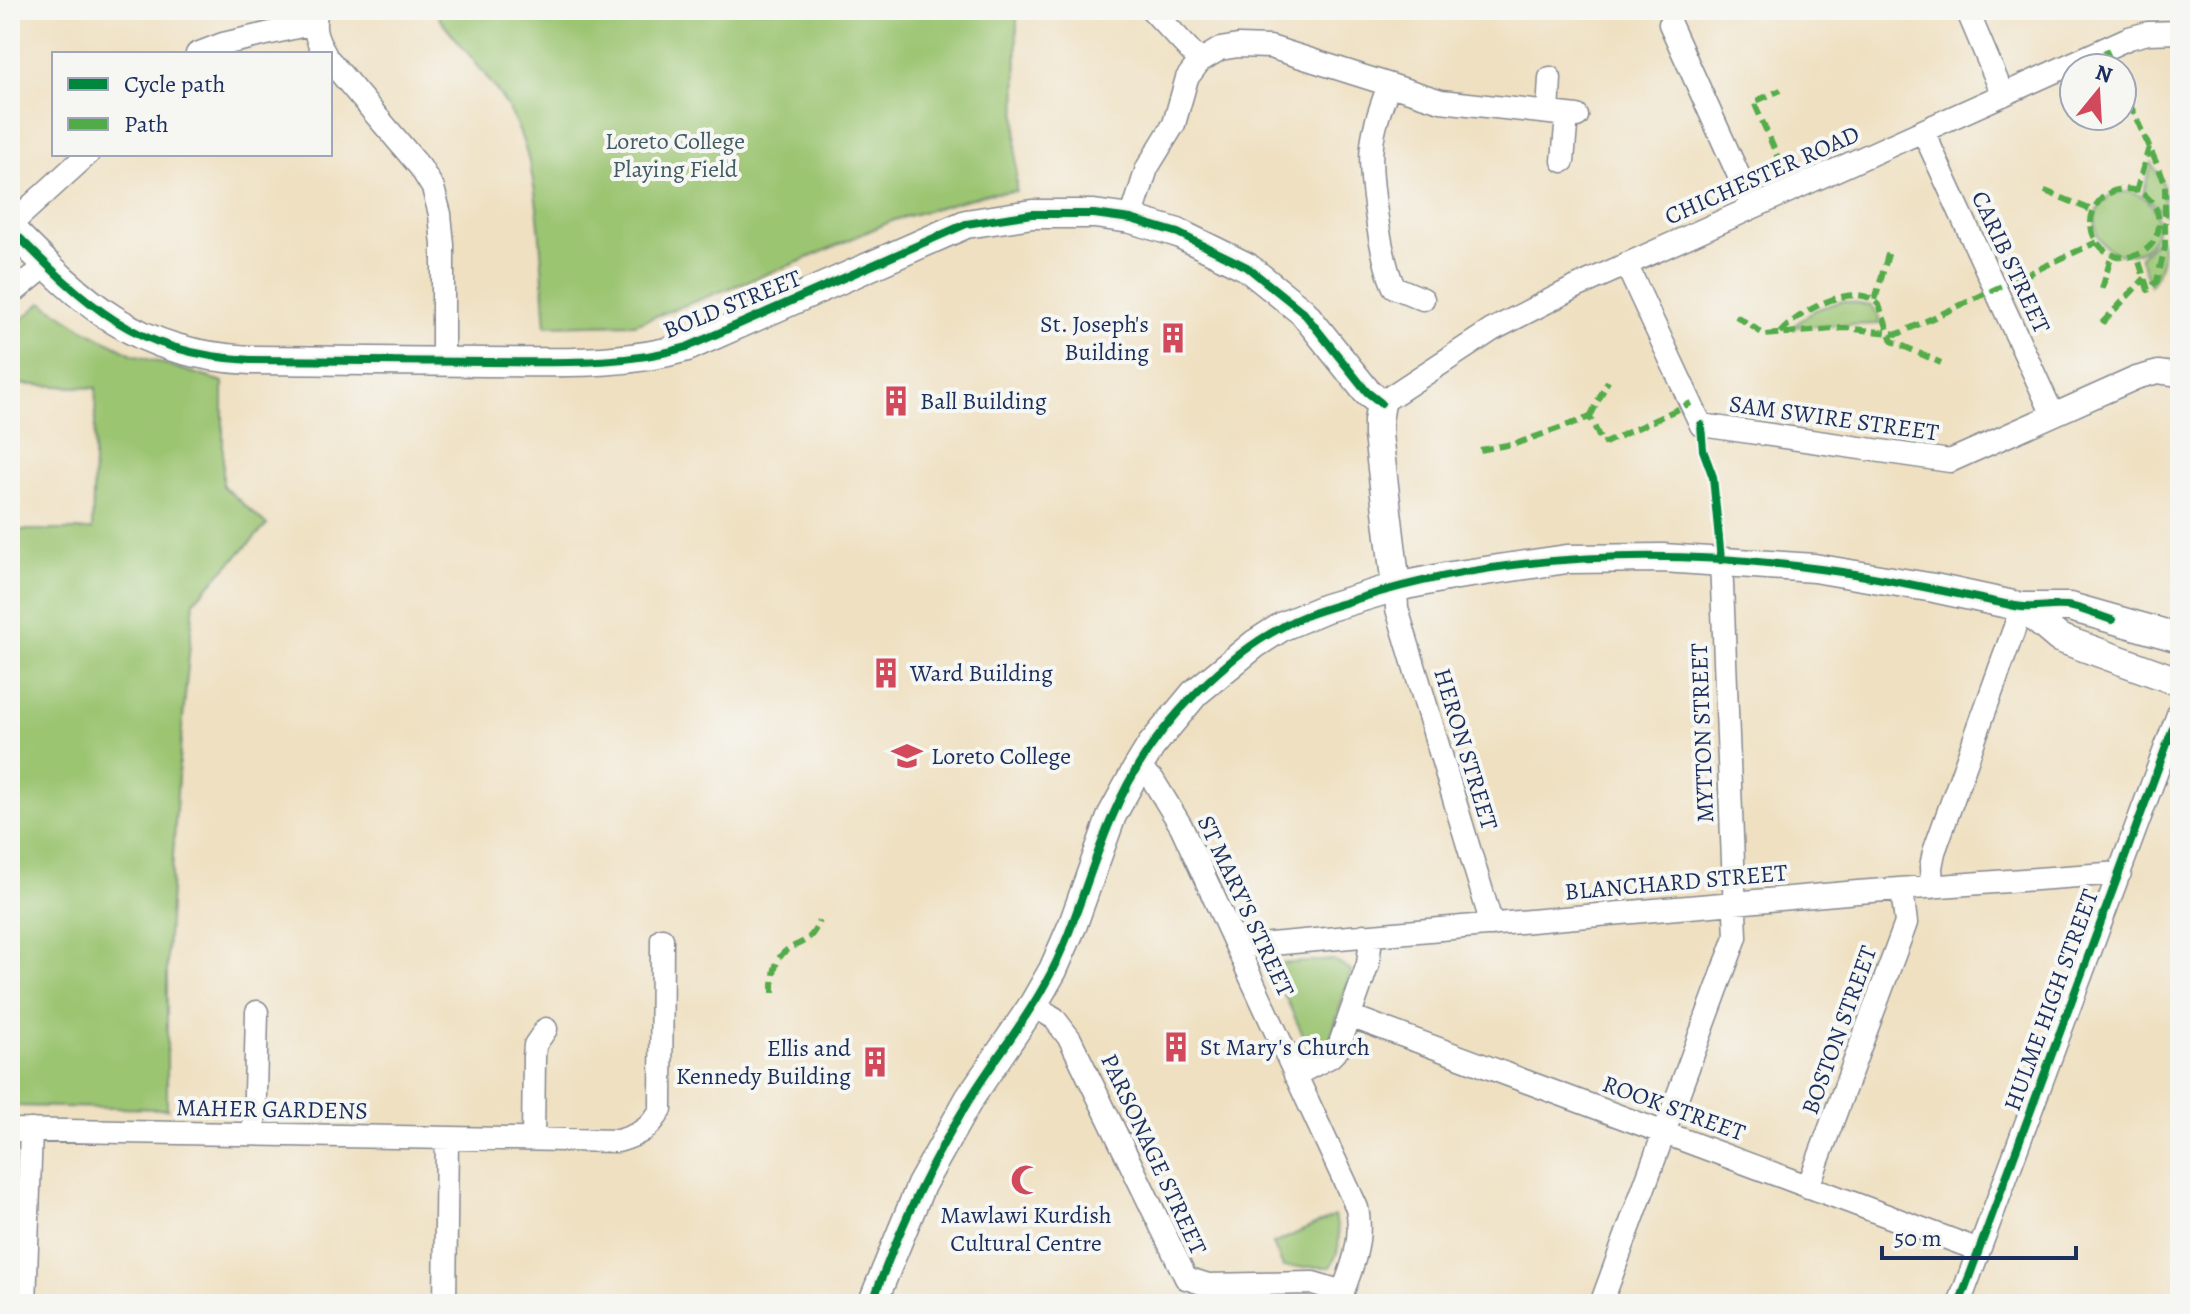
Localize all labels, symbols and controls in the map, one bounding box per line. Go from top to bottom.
legend [52,52,332,156]
north arrow [2058,52,2138,132]
text: N [2092,57,2116,91]
text: Cycle path [124,68,225,100]
text: Path [124,108,169,140]
street label: CHICHESTER ROAD [1659,118,1865,232]
park label: Loreto College Playing Field [605,125,745,185]
street label: CARIB STREET [1964,186,2058,338]
street label: BOLD STREET [658,262,806,346]
place label: St. Joseph's Building [1040,308,1149,368]
building icon: St. Joseph's Building [1156,321,1190,355]
building icon: Ball Building [879,384,913,418]
place label: Ball Building [920,385,1047,417]
street label: SAM SWIRE STREET [1727,387,1941,449]
street label: MYTTON STREET [1683,643,1721,823]
building icon: Ward Building [869,656,903,690]
place label: Ward Building [909,657,1053,689]
street label: HERON STREET [1426,664,1506,834]
school or university icon: Loreto College [890,739,924,773]
place label: Loreto College [931,740,1071,772]
street label: ST MARY'S STREET [1190,810,1302,1002]
street label: BLANCHARD STREET [1563,856,1789,908]
street label: HULME HIGH STREET [1996,885,2106,1115]
street label: BOSTON STREET [1794,941,1884,1119]
building icon: St Mary's Church [1159,1030,1193,1064]
place label: St Mary's Church [1200,1031,1370,1063]
place label: Ellis and Kennedy Building [676,1032,851,1092]
building icon: Ellis and Kennedy Building [858,1045,892,1079]
street label: PARSONAGE STREET [1093,1048,1215,1260]
street label: ROOK STREET [1598,1067,1750,1149]
street label: MAHER GARDENS [176,1091,368,1127]
mosque icon: Mawlawi Kurdish Cultural Centre [1009,1163,1043,1197]
place label: Mawlawi Kurdish Cultural Centre [940,1199,1112,1259]
scale bar [1882,1210,2076,1260]
text: 50 m [1894,1222,1942,1254]

